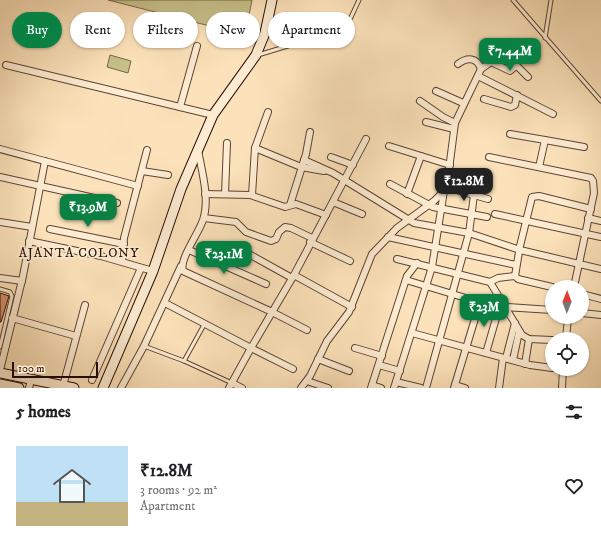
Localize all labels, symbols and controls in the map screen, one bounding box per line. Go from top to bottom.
chip: Buy [12,12,62,48]
chip: Rent [70,12,125,48]
chip: Filters [133,12,198,48]
chip: New [206,12,260,48]
chip: Apartment [268,12,355,48]
pin: ₹7.44M [477,38,543,72]
text: ₹7.44M [488,43,532,59]
pin: ₹12.8M [431,168,497,202]
text: ₹12.8M [444,173,484,189]
pin: ₹13.9M [55,194,121,228]
text: ₹13.9M [69,199,107,215]
pin: ₹23.1M [191,241,257,275]
district label: AJANTA COLONY [19,245,139,261]
text: ₹23.1M [205,246,243,262]
north arrow [545,280,589,324]
map controls [545,280,589,376]
pin: ₹23M [460,294,508,328]
text: ₹23M [469,299,499,315]
button: locate [545,332,589,376]
scale bar [12,360,98,379]
text: 100 m [18,362,44,376]
text: 5 homes [16,401,71,423]
icon: filters [563,401,585,423]
text: ₹12.8M [140,460,193,482]
icon: home [48,462,96,510]
icon: heart [563,475,585,497]
text: 3 rooms · 92 m² [140,482,217,498]
text: Apartment [140,498,195,514]

